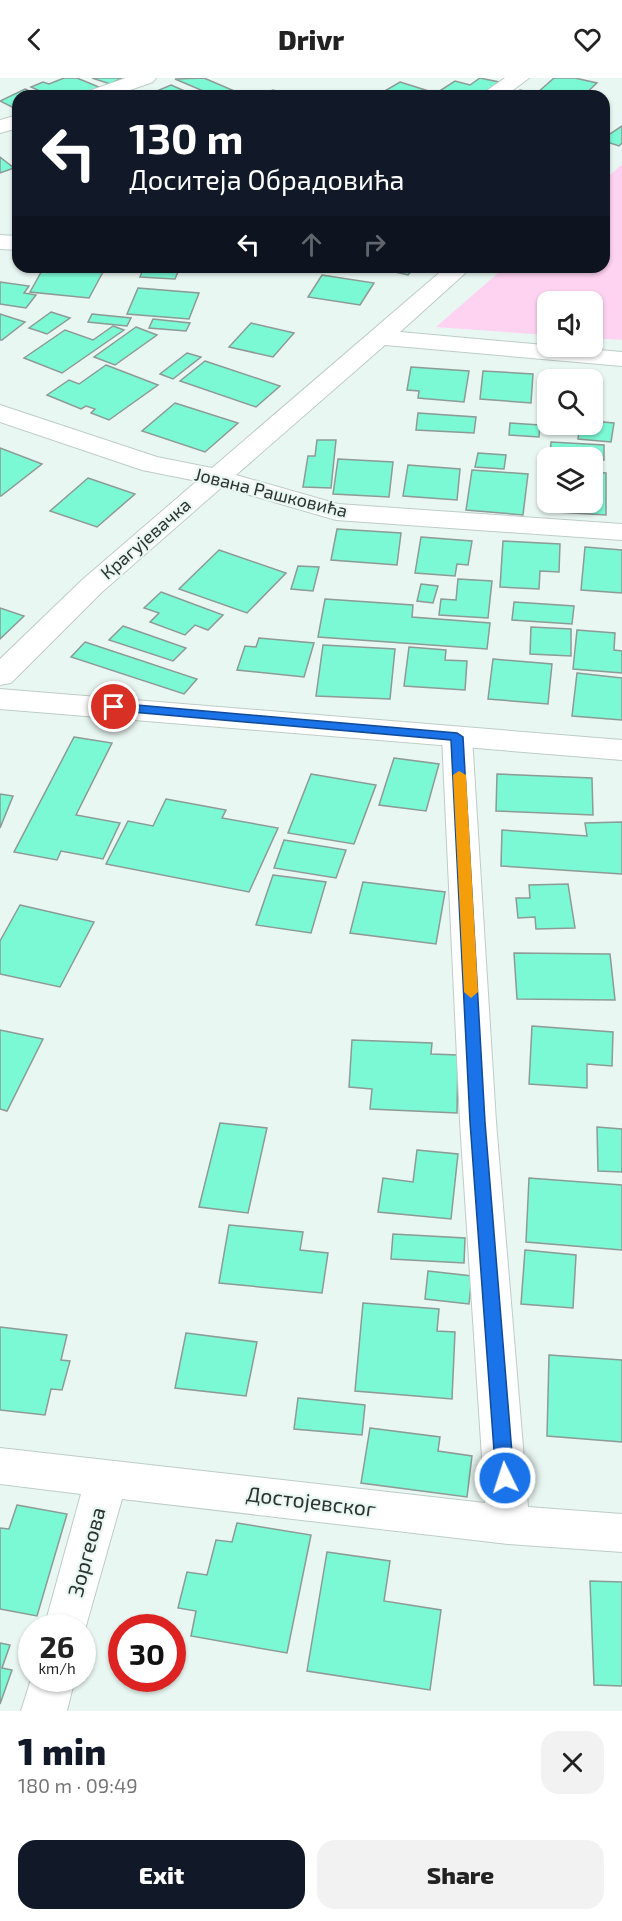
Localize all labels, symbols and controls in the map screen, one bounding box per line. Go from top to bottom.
icon: back [18,23,51,56]
text: Drivr [278,23,344,55]
icon: heart [571,23,604,56]
text: 130 m [129,112,244,162]
icon: left [30,114,108,192]
text: Доситеја Обрадовића [129,163,404,195]
icon: left [232,228,265,261]
icon: ahead [295,228,328,261]
icon: right [358,228,391,261]
map controls [537,291,603,513]
button: sound [537,291,603,357]
button: search [537,369,603,435]
button: layers [537,447,603,513]
street label: Јована Рашковића [193,462,350,522]
street label: Крагујевачка [96,493,195,583]
pin [88,681,139,732]
icon: arrive [97,690,130,723]
position arrow [473,1446,537,1510]
street label: Достојевског [245,1480,378,1522]
street label: Зоргеова [62,1504,110,1599]
speed limit sign: 30 [108,1614,186,1692]
text: 26 [39,1628,75,1664]
text: km/h [38,1659,76,1677]
text: 1 min [18,1729,106,1772]
button: close [541,1731,604,1794]
text: 180 m · 09:49 [18,1773,138,1797]
button: Exit [18,1840,305,1909]
button: Share [317,1840,604,1909]

